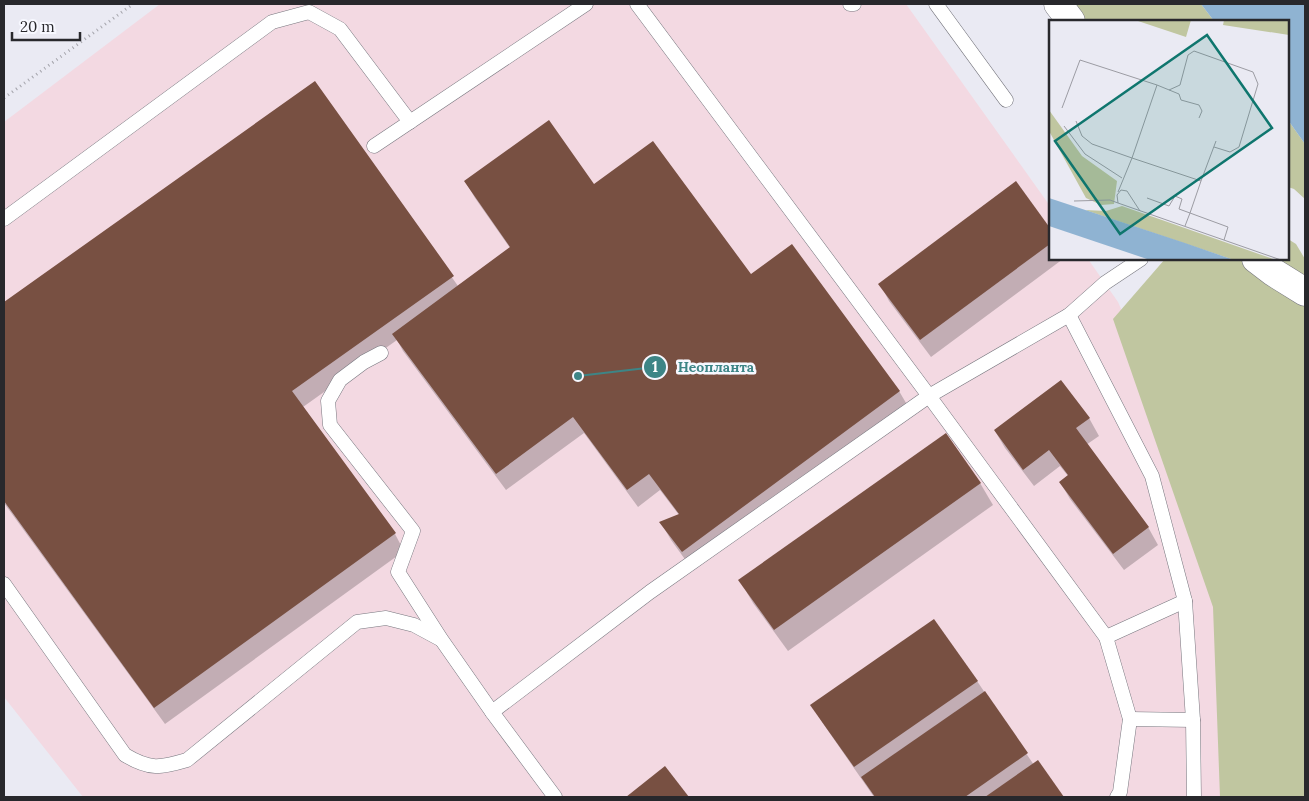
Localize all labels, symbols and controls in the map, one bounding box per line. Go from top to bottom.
scale bar [12,10,80,42]
text: 20 m [20,17,55,36]
inset map [1049,20,1289,260]
callout: Неопланта [642,352,764,381]
text: 1 [652,357,658,376]
text: Неопланта [678,358,755,376]

